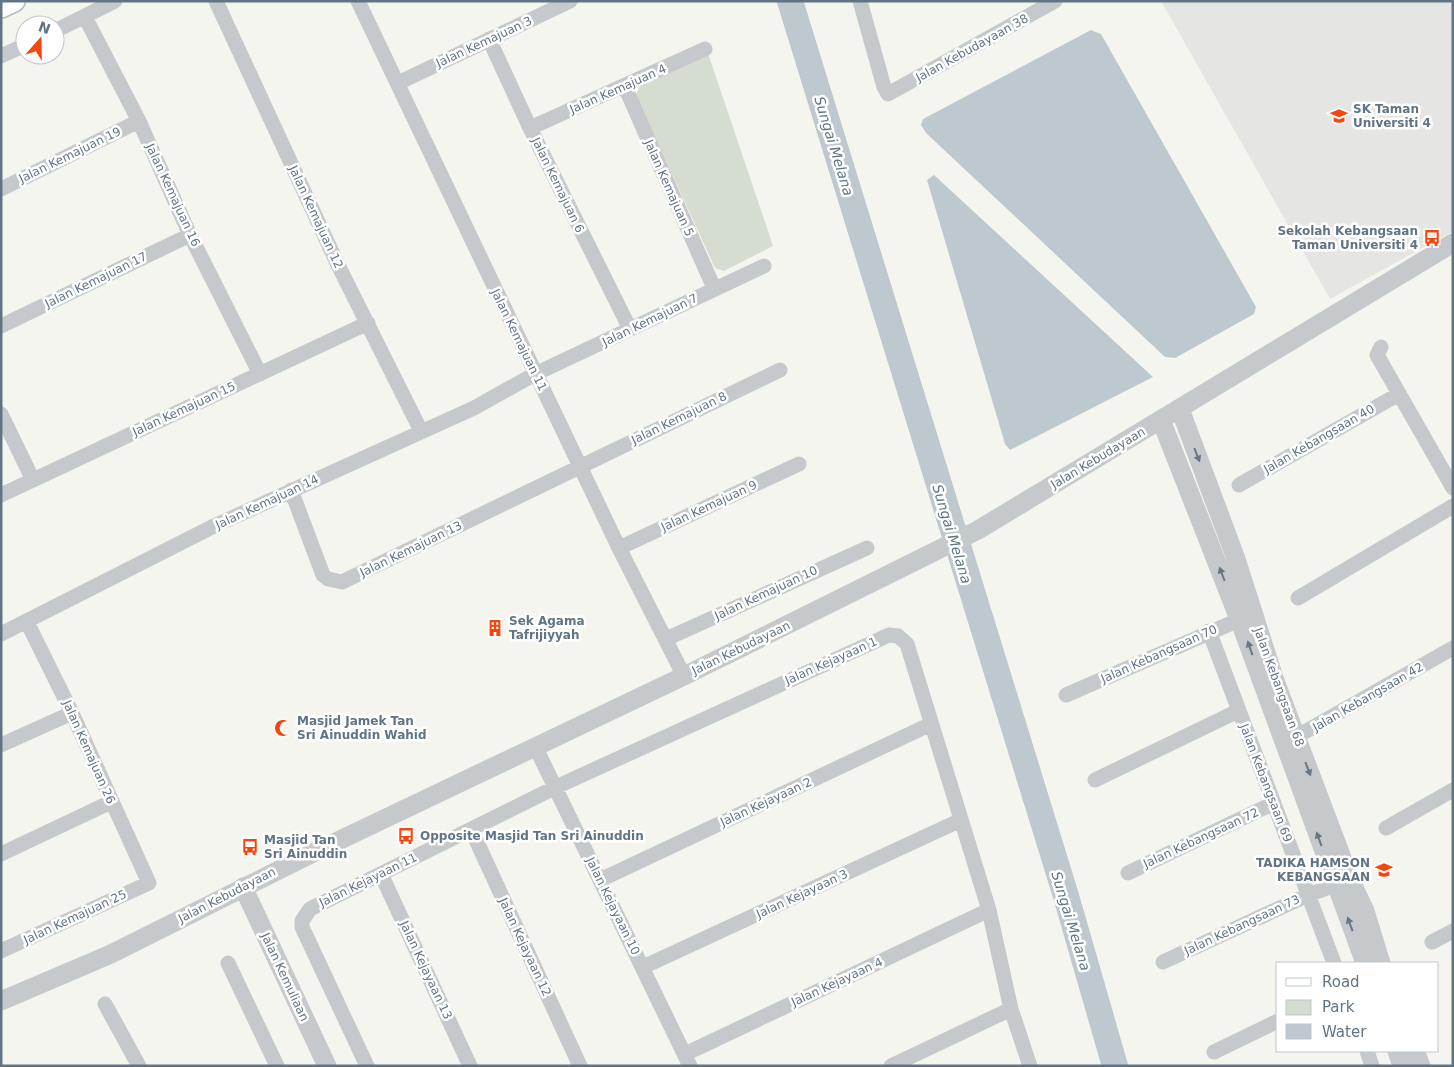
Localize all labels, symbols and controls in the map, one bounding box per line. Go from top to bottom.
street label: Jalan Kebudayaan 38 [912,11,1031,85]
street label: Jalan Kemajuan 3 [433,14,534,71]
north arrow [15,15,65,65]
text: N [36,18,53,37]
street label: Jalan Kemajuan 4 [567,61,668,117]
water label: Sungai Melana [811,94,857,198]
place label: SK Taman Universiti 4 [1353,102,1431,130]
school or university icon: SK Taman Universiti 4 [1329,106,1349,126]
street label: Jalan Kemajuan 19 [16,124,123,186]
street label: Jalan Kemajuan 6 [528,134,587,235]
street label: Jalan Kemajuan 5 [641,137,697,238]
street label: Jalan Kemajuan 16 [143,141,203,249]
street label: Jalan Kemajuan 12 [286,163,346,271]
place label: Sekolah Kebangsaan Taman Universiti 4 [1277,224,1418,252]
bus stop icon: Sekolah Kebangsaan Taman Universiti 4 [1422,228,1442,248]
street label: Jalan Kemajuan 17 [42,249,149,311]
street label: Jalan Kemajuan 11 [488,286,550,393]
street label: Jalan Kemajuan 7 [599,291,700,350]
street label: Jalan Kemajuan 15 [130,379,238,439]
street label: Jalan Kemajuan 8 [628,389,729,448]
street label: Jalan Kebangsaan 40 [1260,402,1377,477]
street label: Jalan Kebudayaan [1048,424,1148,492]
one-way arrow [1193,448,1201,463]
street label: Jalan Kemajuan 14 [213,472,321,532]
street label: Jalan Kemajuan 9 [658,478,759,535]
water label: Sungai Melana [929,482,975,586]
street label: Jalan Kemajuan 13 [357,518,464,580]
street label: Jalan Kemajuan 10 [712,563,820,623]
one-way arrow [1217,567,1225,581]
place label: Sek Agama Tafrijiyyah [509,614,585,642]
building icon: Sek Agama Tafrijiyyah [485,618,505,638]
street label: Jalan Kebudayaan [689,618,792,678]
street label: Jalan Kebangsaan 70 [1098,622,1219,686]
street label: Jalan Kebangsaan 68 [1251,625,1307,748]
street label: Jalan Kejayaan 1 [782,634,879,688]
one-way arrow [1245,640,1253,655]
street label: Jalan Kebangsaan 42 [1309,660,1426,735]
street label: Jalan Kemajuan 26 [59,697,118,806]
place label: Masjid Jamek Tan Sri Ainuddin Wahid [297,714,427,742]
mosque icon: Masjid Jamek Tan Sri Ainuddin Wahid [273,718,293,738]
street label: Jalan Kebangsaan 69 [1237,721,1295,844]
one-way arrow [1304,762,1312,777]
street label: Jalan Kejayaan 2 [717,775,814,830]
street label: Jalan Kebangsaan 72 [1140,805,1261,871]
bus stop icon: Opposite Masjid Tan Sri Ainuddin [396,826,416,846]
place label: Opposite Masjid Tan Sri Ainuddin [420,829,644,843]
one-way arrow [1315,831,1323,846]
place label: Masjid Tan Sri Ainuddin [264,833,347,861]
bus stop icon: Masjid Tan Sri Ainuddin [240,837,260,857]
street label: Jalan Kejayaan 11 [316,850,419,910]
street label: Jalan Kejayaan 10 [583,854,643,957]
place label: TADIKA HAMSON KEBANGSAAN [1256,856,1370,884]
school or university icon: TADIKA HAMSON KEBANGSAAN [1374,860,1394,880]
street label: Jalan Kebudayaan [175,864,278,926]
street label: Jalan Kejayaan 3 [753,867,850,922]
water label: Sungai Melana [1048,869,1094,973]
street label: Jalan Kemajuan 25 [21,887,129,947]
street label: Jalan Kebangsaan 73 [1181,892,1302,958]
street label: Jalan Kejayaan 12 [496,895,554,998]
one-way arrow [1346,916,1354,931]
street label: Jalan Kejayaan 13 [397,918,455,1021]
street label: Jalan Kemuliaan [258,930,312,1023]
street label: Jalan Kejayaan 4 [788,955,885,1010]
legend [1276,962,1439,1052]
text: Road [1322,973,1360,991]
text: Park [1322,998,1355,1016]
text: Water [1322,1023,1367,1041]

